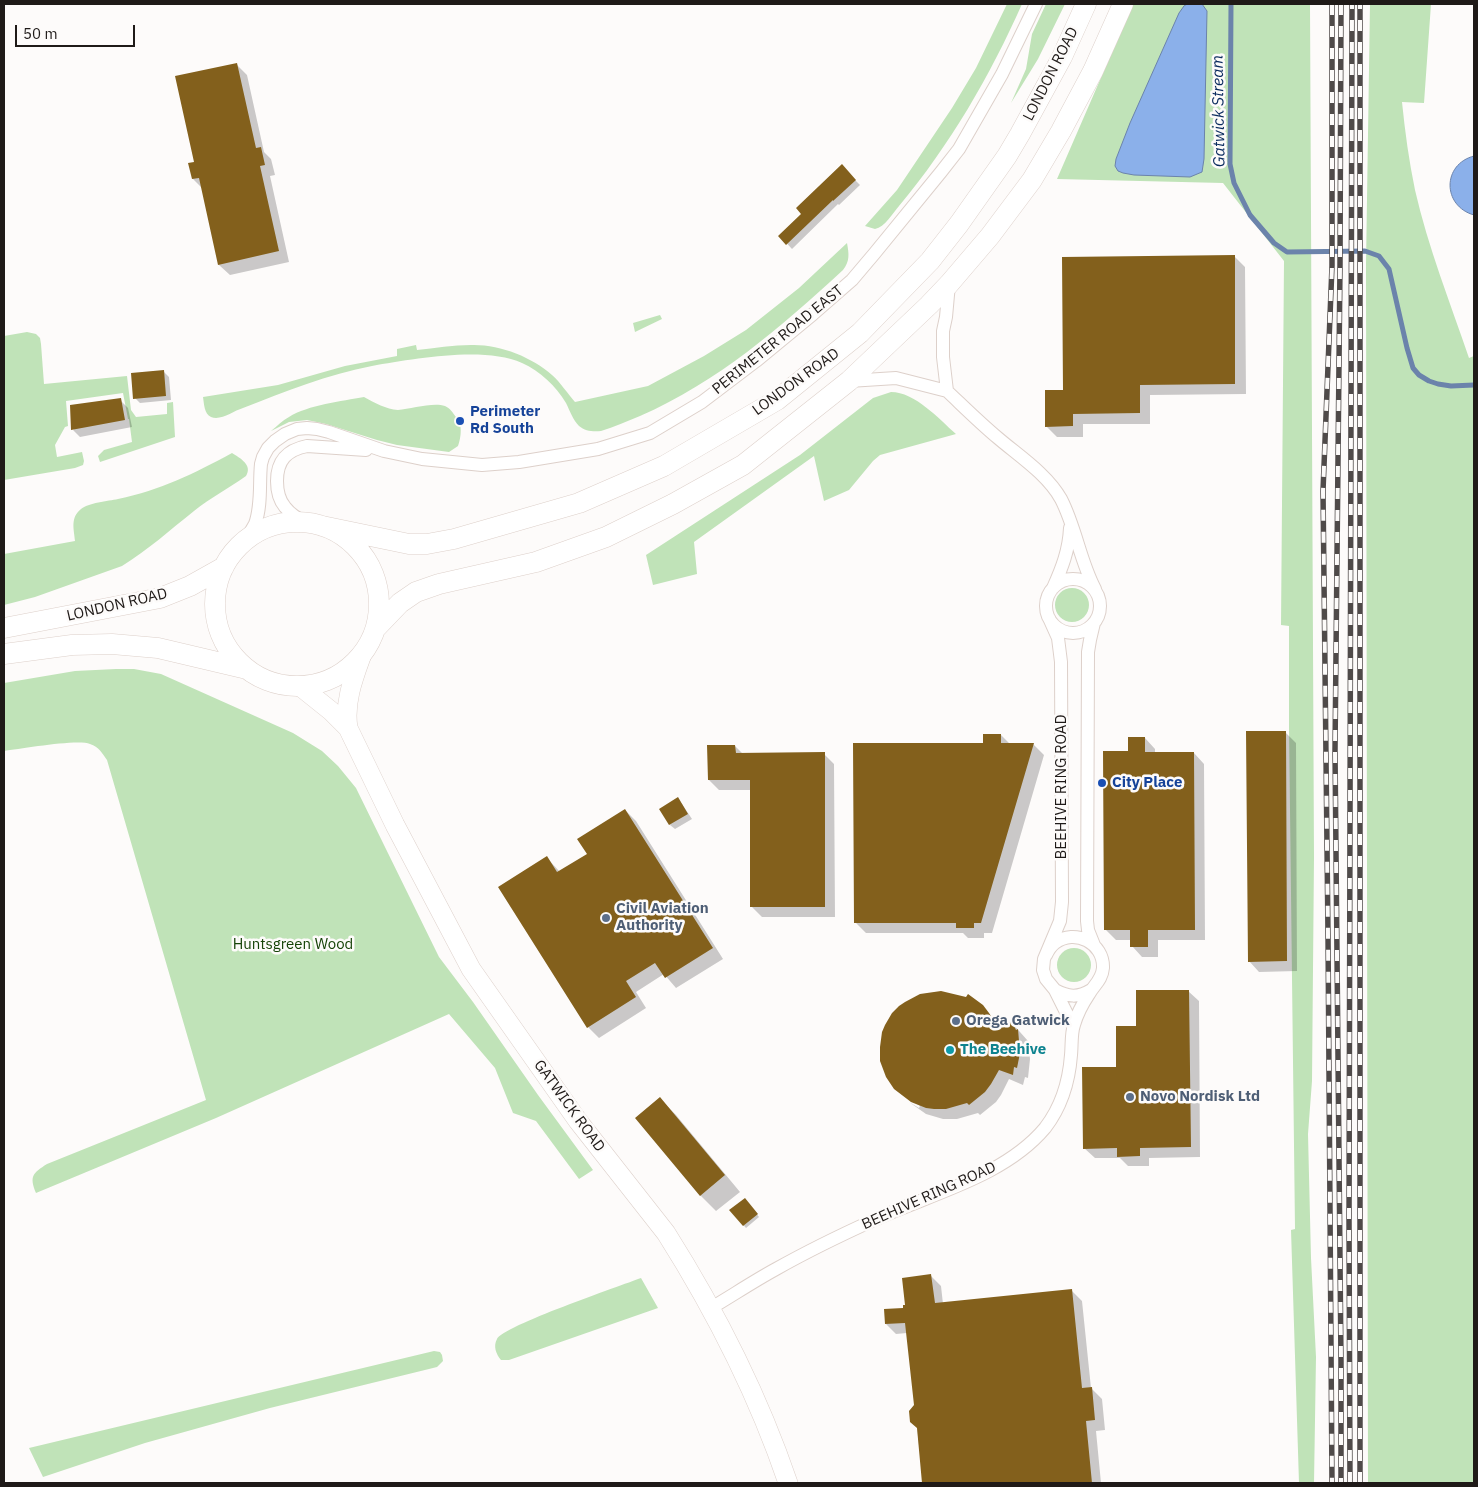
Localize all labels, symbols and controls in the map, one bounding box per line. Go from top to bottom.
scale bar [18,15,138,47]
text: 50 m [23,24,58,43]
street label: LONDON ROAD [1020,24,1082,124]
water label: Gatwick Stream [1208,55,1230,167]
street label: PERIMETER ROAD EAST [709,282,847,398]
street label: LONDON ROAD [749,345,843,419]
place label: Perimeter Rd South [470,403,540,438]
marker: Perimeter Rd South [454,415,466,427]
street label: LONDON ROAD [65,585,169,625]
street label: BEEHIVE RING ROAD [1053,714,1071,860]
place label: City Place [1112,774,1182,792]
marker: City Place [1096,777,1108,789]
place label: Civil Aviation Authority [616,900,709,935]
marker: Civil Aviation Authority [600,912,612,924]
park label: Huntsgreen Wood [233,936,353,954]
place label: Orega Gatwick [966,1012,1070,1030]
marker: Orega Gatwick [950,1015,962,1027]
place label: The Beehive [960,1041,1046,1059]
marker: The Beehive [944,1044,956,1056]
street label: GATWICK ROAD [530,1057,608,1155]
place label: Novo Nordisk Ltd [1140,1088,1260,1106]
marker: Novo Nordisk Ltd [1124,1091,1136,1103]
street label: BEEHIVE RING ROAD [859,1158,999,1234]

